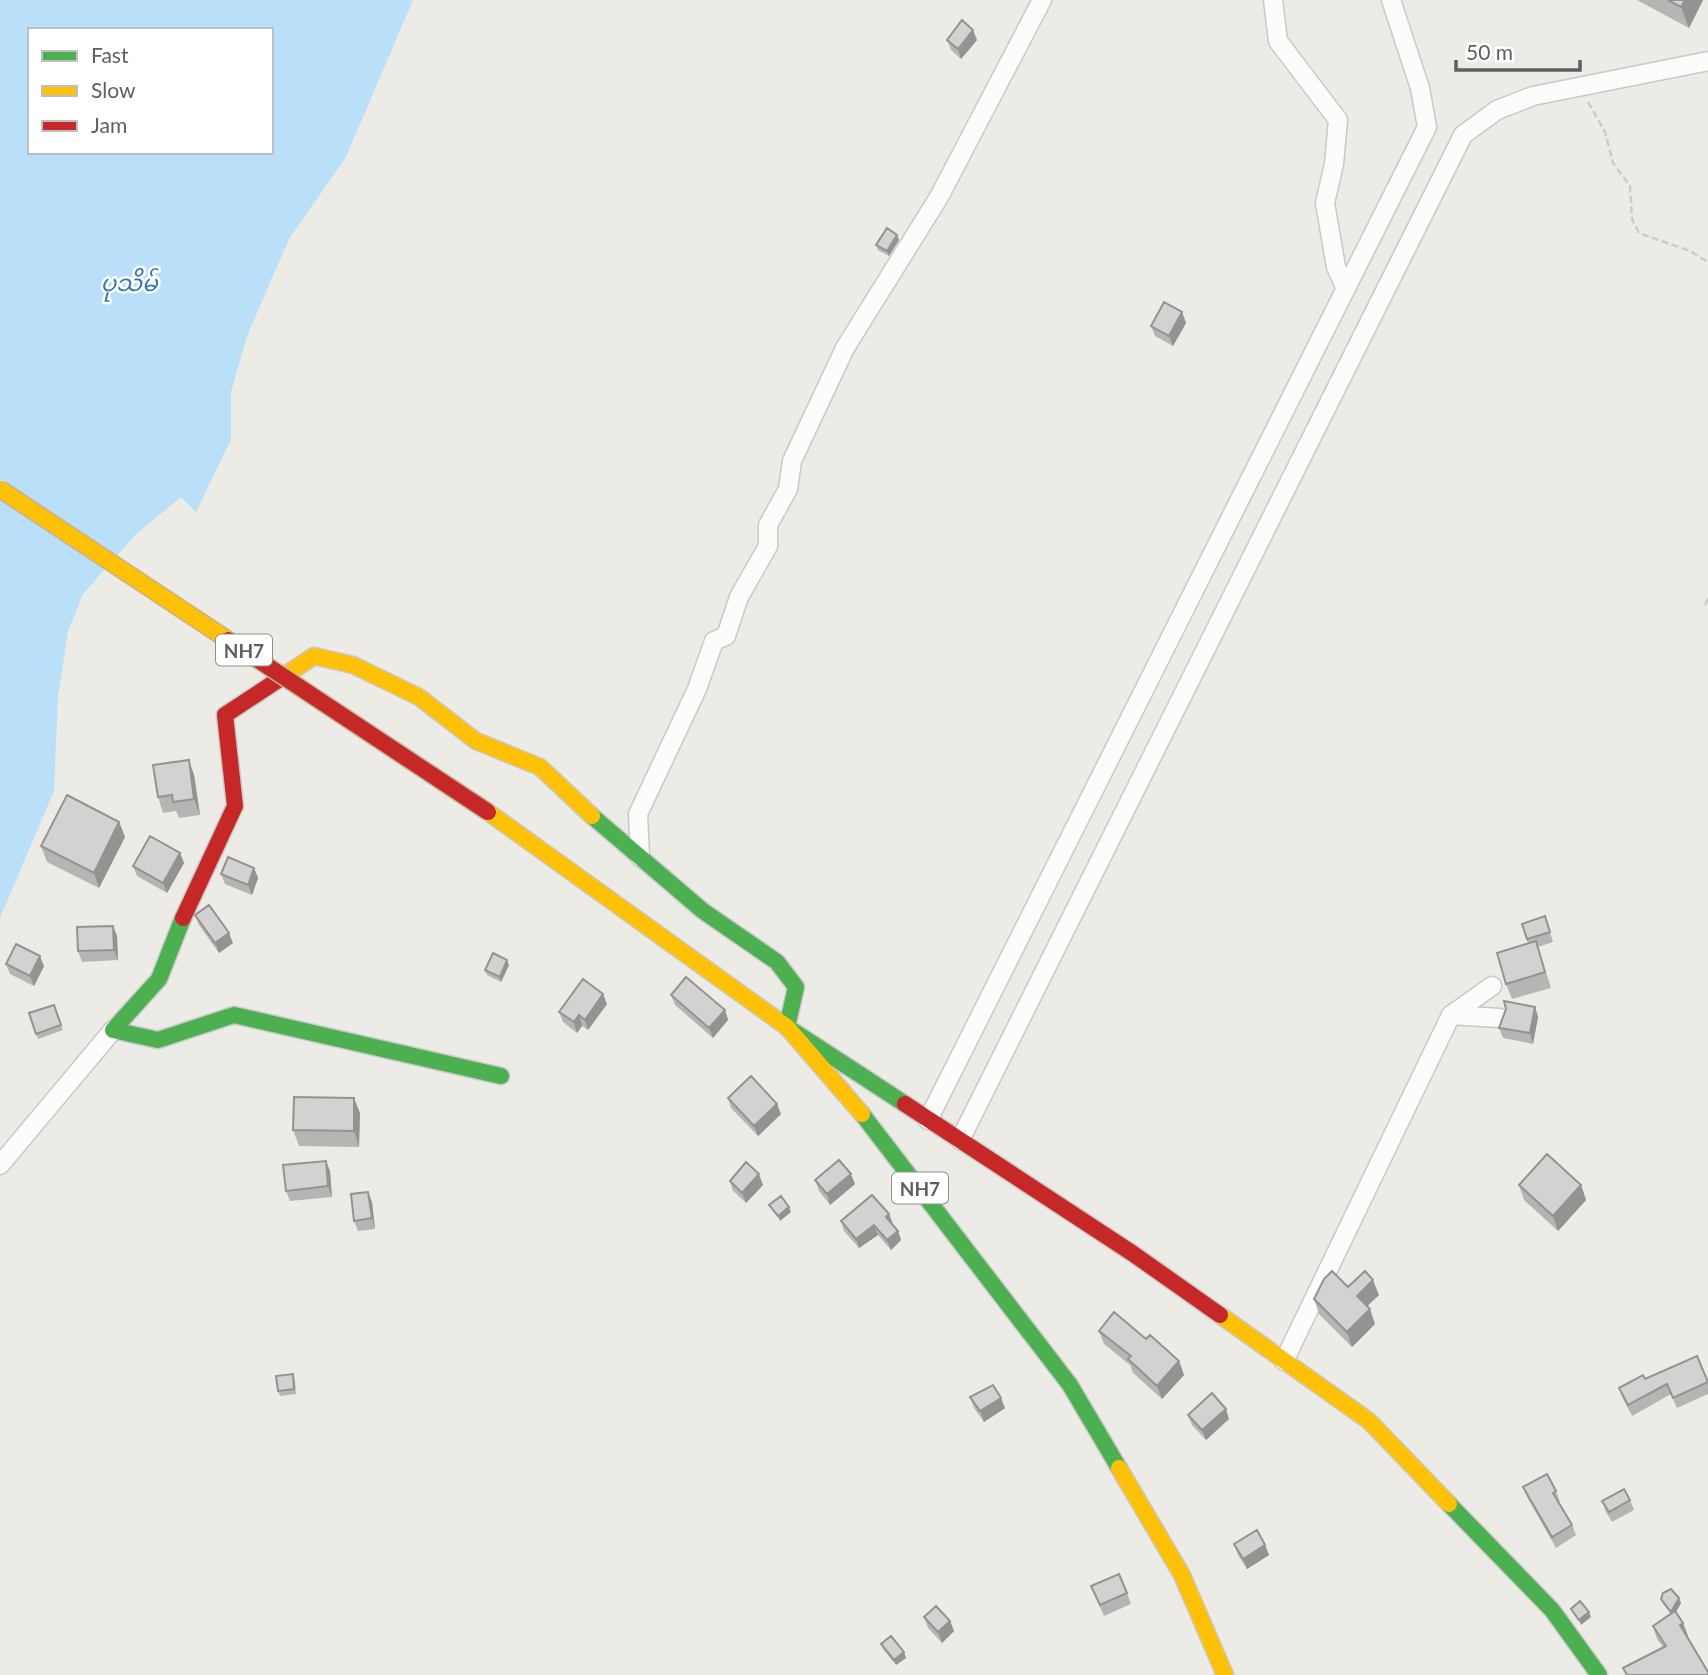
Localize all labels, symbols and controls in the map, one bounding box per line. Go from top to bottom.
legend [28,28,273,154]
scale bar [1456,28,1580,72]
text: 50 m [1466,39,1513,64]
text: Fast [91,42,129,67]
text: Slow [91,77,136,102]
text: Jam [91,112,127,137]
water label: ပုသိမ် [100,267,159,302]
road number: NH7 [216,635,272,666]
road number: NH7 [892,1172,948,1204]

